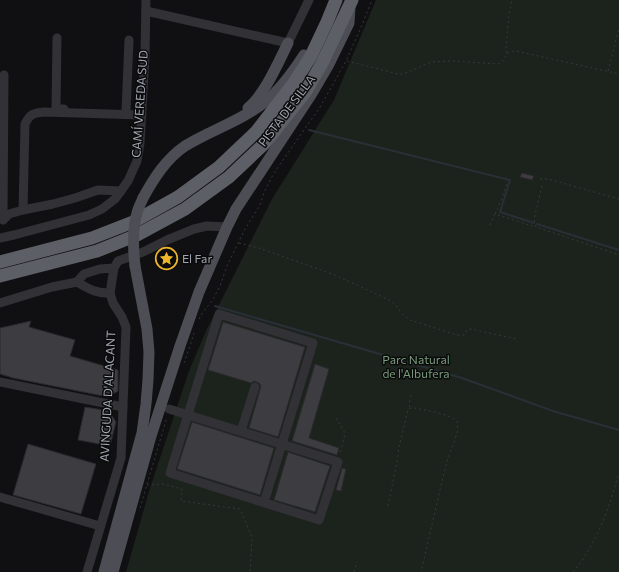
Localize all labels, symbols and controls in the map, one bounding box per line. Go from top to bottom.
street label: CAMÍ VEREDA SUD [128,49,150,158]
street label: PISTA DE SILLA [255,72,318,149]
place icon: El Far [153,246,179,272]
place label: El Far [182,251,212,265]
street label: AVINGUDA D'ALACANT [97,330,117,462]
park label: Parc Natural de l'Albufera [382,352,450,380]

